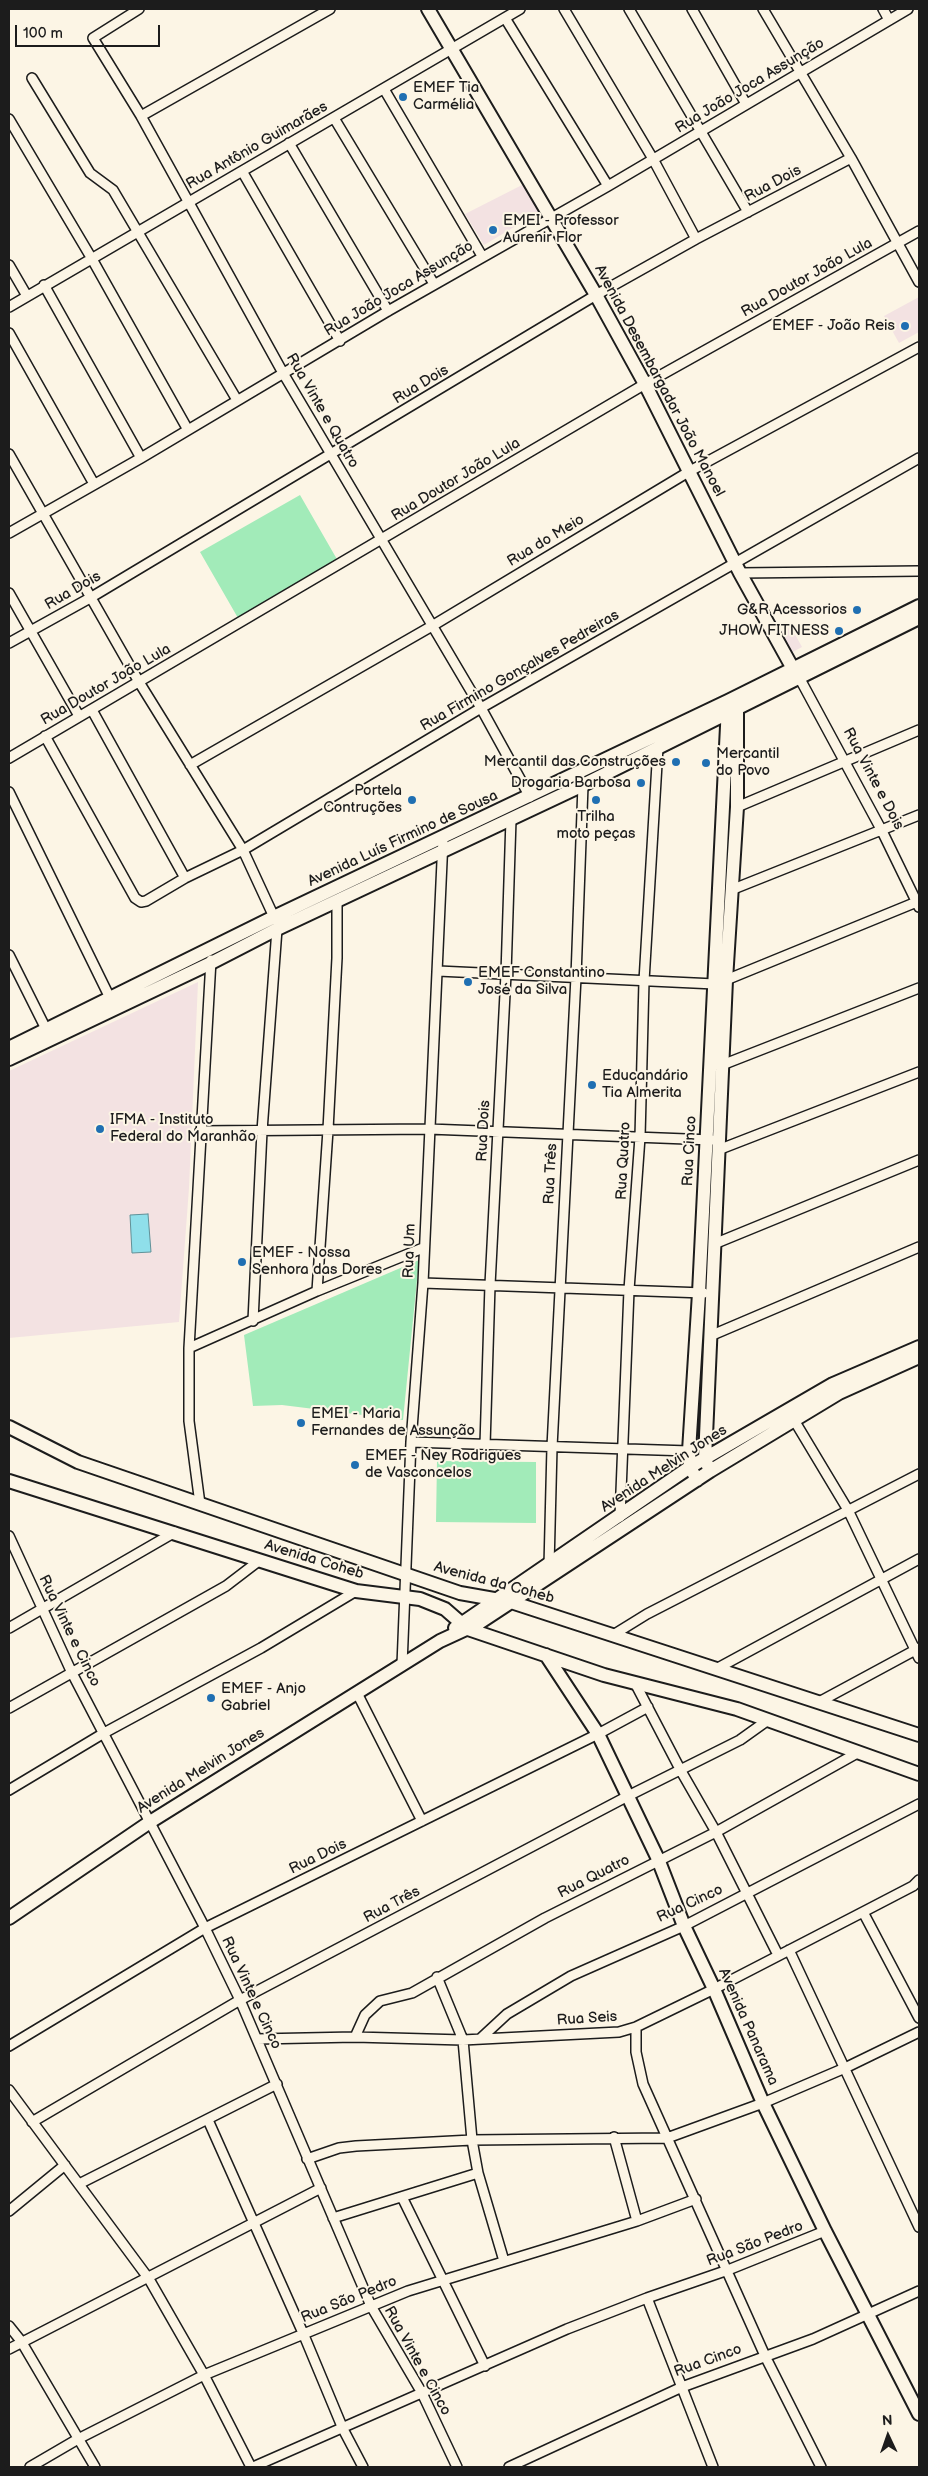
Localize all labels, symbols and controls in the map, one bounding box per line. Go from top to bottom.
scale bar [18,15,162,47]
text: 100 m [23,24,63,43]
street label: Rua João Joca Assunção [672,34,828,138]
place label: EMEF Tia Carmélia [413,79,479,114]
marker: EMEF Tia Carmélia [397,91,409,103]
street label: Rua Antônio Guimarães [183,98,331,194]
street label: Rua Dois [742,162,804,206]
place label: EMEI - Professor Aurenir Flor [503,212,619,247]
marker: EMEI - Professor Aurenir Flor [487,224,499,236]
street label: Rua Doutor João Lula [738,234,876,322]
street label: Rua João Joca Assunção [321,237,477,341]
street label: Avenida Desembargador João Manoel [590,262,728,500]
place label: EMEF - João Reis [772,317,895,335]
marker: EMEF - João Reis [899,320,911,332]
street label: Rua Vinte e Quatro [282,350,362,472]
street label: Rua Dois [390,361,452,409]
street label: Rua Doutor João Lula [388,434,524,526]
street label: Rua do Meio [504,511,588,571]
street label: Rua Dois [42,568,104,614]
place label: G&R Acessorios [737,601,847,619]
marker: G&R Acessorios [851,604,863,616]
street label: Rua Firmino Gonçalves Pedreiras [417,607,623,735]
place label: JHOW FITNESS [719,622,829,640]
marker: JHOW FITNESS [833,625,845,637]
street label: Rua Doutor João Lula [38,640,174,730]
street label: Rua Vinte e Dois [839,725,907,833]
place label: Mercantil do Povo [716,745,779,780]
place label: Mercantil das Construções [484,753,666,771]
marker: Mercantil das Construções [670,756,682,768]
marker: Mercantil do Povo [700,757,712,769]
place label: Drogaria Barbosa [511,774,631,792]
marker: Drogaria Barbosa [635,777,647,789]
place label: Portela Contruções [323,782,402,817]
street label: Avenida Luís Firmino de Sousa [305,787,501,891]
marker: Portela Contruções [406,794,418,806]
marker: Trilha moto peças [590,794,602,806]
place label: Trilha moto peças [557,808,635,843]
place label: EMEF Constantino José da Silva [478,964,605,999]
marker: EMEF Constantino José da Silva [462,976,474,988]
place label: Educandário Tia Almerita [602,1067,688,1102]
marker: Educandário Tia Almerita [586,1079,598,1091]
street label: Rua Dois [473,1100,495,1162]
place label: IFMA - Instituto Federal do Maranhão [110,1111,256,1146]
street label: Rua Cinco [679,1115,701,1187]
street label: Rua Quatro [613,1121,635,1201]
marker: IFMA - Instituto Federal do Maranhão [94,1123,106,1135]
street label: Rua Três [540,1143,562,1205]
street label: Rua Um [400,1223,420,1279]
place label: EMEF - Nossa Senhora das Dores [252,1244,382,1279]
marker: EMEF - Nossa Senhora das Dores [236,1256,248,1268]
place label: EMEI - Maria Fernandes de Assunção [311,1405,475,1440]
marker: EMEI - Maria Fernandes de Assunção [295,1417,307,1429]
street label: Avenida Melvin Jones [597,1421,731,1517]
place label: EMEF - Ney Rodrigues de Vasconcelos [365,1447,521,1482]
marker: EMEF - Ney Rodrigues de Vasconcelos [349,1459,361,1471]
street label: Avenida Coheb [262,1536,366,1584]
street label: Avenida da Coheb [432,1558,556,1608]
street label: Rua Vinte e Cinco [34,1572,104,1690]
place label: EMEF - Anjo Gabriel [221,1680,306,1715]
marker: EMEF - Anjo Gabriel [205,1692,217,1704]
street label: Avenida Melvin Jones [134,1724,268,1818]
street label: Rua Dois [286,1835,350,1879]
street label: Rua Quatro [555,1851,633,1903]
street label: Rua Cinco [654,1881,726,1927]
street label: Rua Três [361,1883,423,1927]
street label: Rua Vinte e Cinco [217,1934,285,2052]
street label: Avenida Panarama [714,1966,782,2088]
street label: Rua Seis [556,2008,618,2030]
street label: Rua São Pedro [704,2217,806,2271]
street label: Rua São Pedro [298,2273,400,2327]
street label: Rua Vinte e Cinco [380,2303,454,2419]
street label: Rua Cinco [672,2340,744,2382]
north arrow [863,2411,913,2461]
text: N [881,2412,893,2429]

